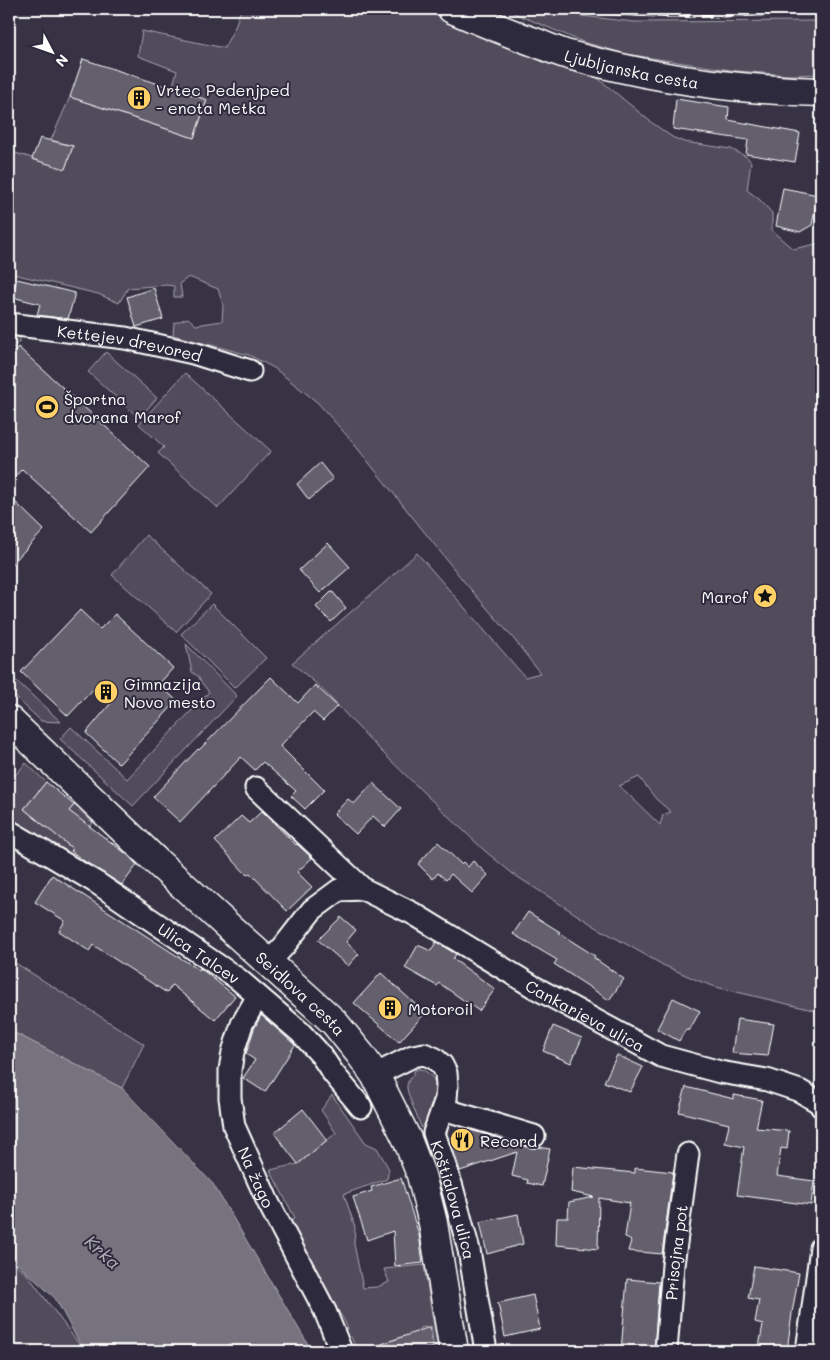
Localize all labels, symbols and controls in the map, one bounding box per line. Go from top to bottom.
north arrow [28,28,78,78]
street label: Ljubljanska cesta [562,44,700,92]
text: N [52,51,73,71]
place label: Vrtec Pedenjped - enota Metka [156,79,290,118]
building icon: Vrtec Pedenjped - enota Metka [126,85,152,111]
street label: Kettejev drevored [56,319,205,366]
place label: Športna dvorana Marof [64,388,181,427]
sports icon: Športna dvorana Marof [34,394,60,420]
place icon: Marof [752,583,778,609]
place label: Marof [702,586,749,607]
place label: Gimnazija Novo mesto [124,673,215,712]
building icon: Gimnazija Novo mesto [93,679,119,705]
street label: Ulica Talcev [154,917,244,988]
street label: Seidlova cesta [252,946,351,1039]
street label: Cankarjeva ulica [522,974,649,1056]
building icon: Motoroil [377,995,403,1021]
place label: Motoroil [408,998,473,1019]
restaurant icon: Record [449,1127,475,1153]
place label: Record [480,1130,537,1151]
street label: Koštialova ulica [427,1138,481,1261]
street label: Na žago [234,1143,280,1211]
street label: Prisojna pot [660,1204,692,1301]
water label: Krka [80,1229,126,1275]

